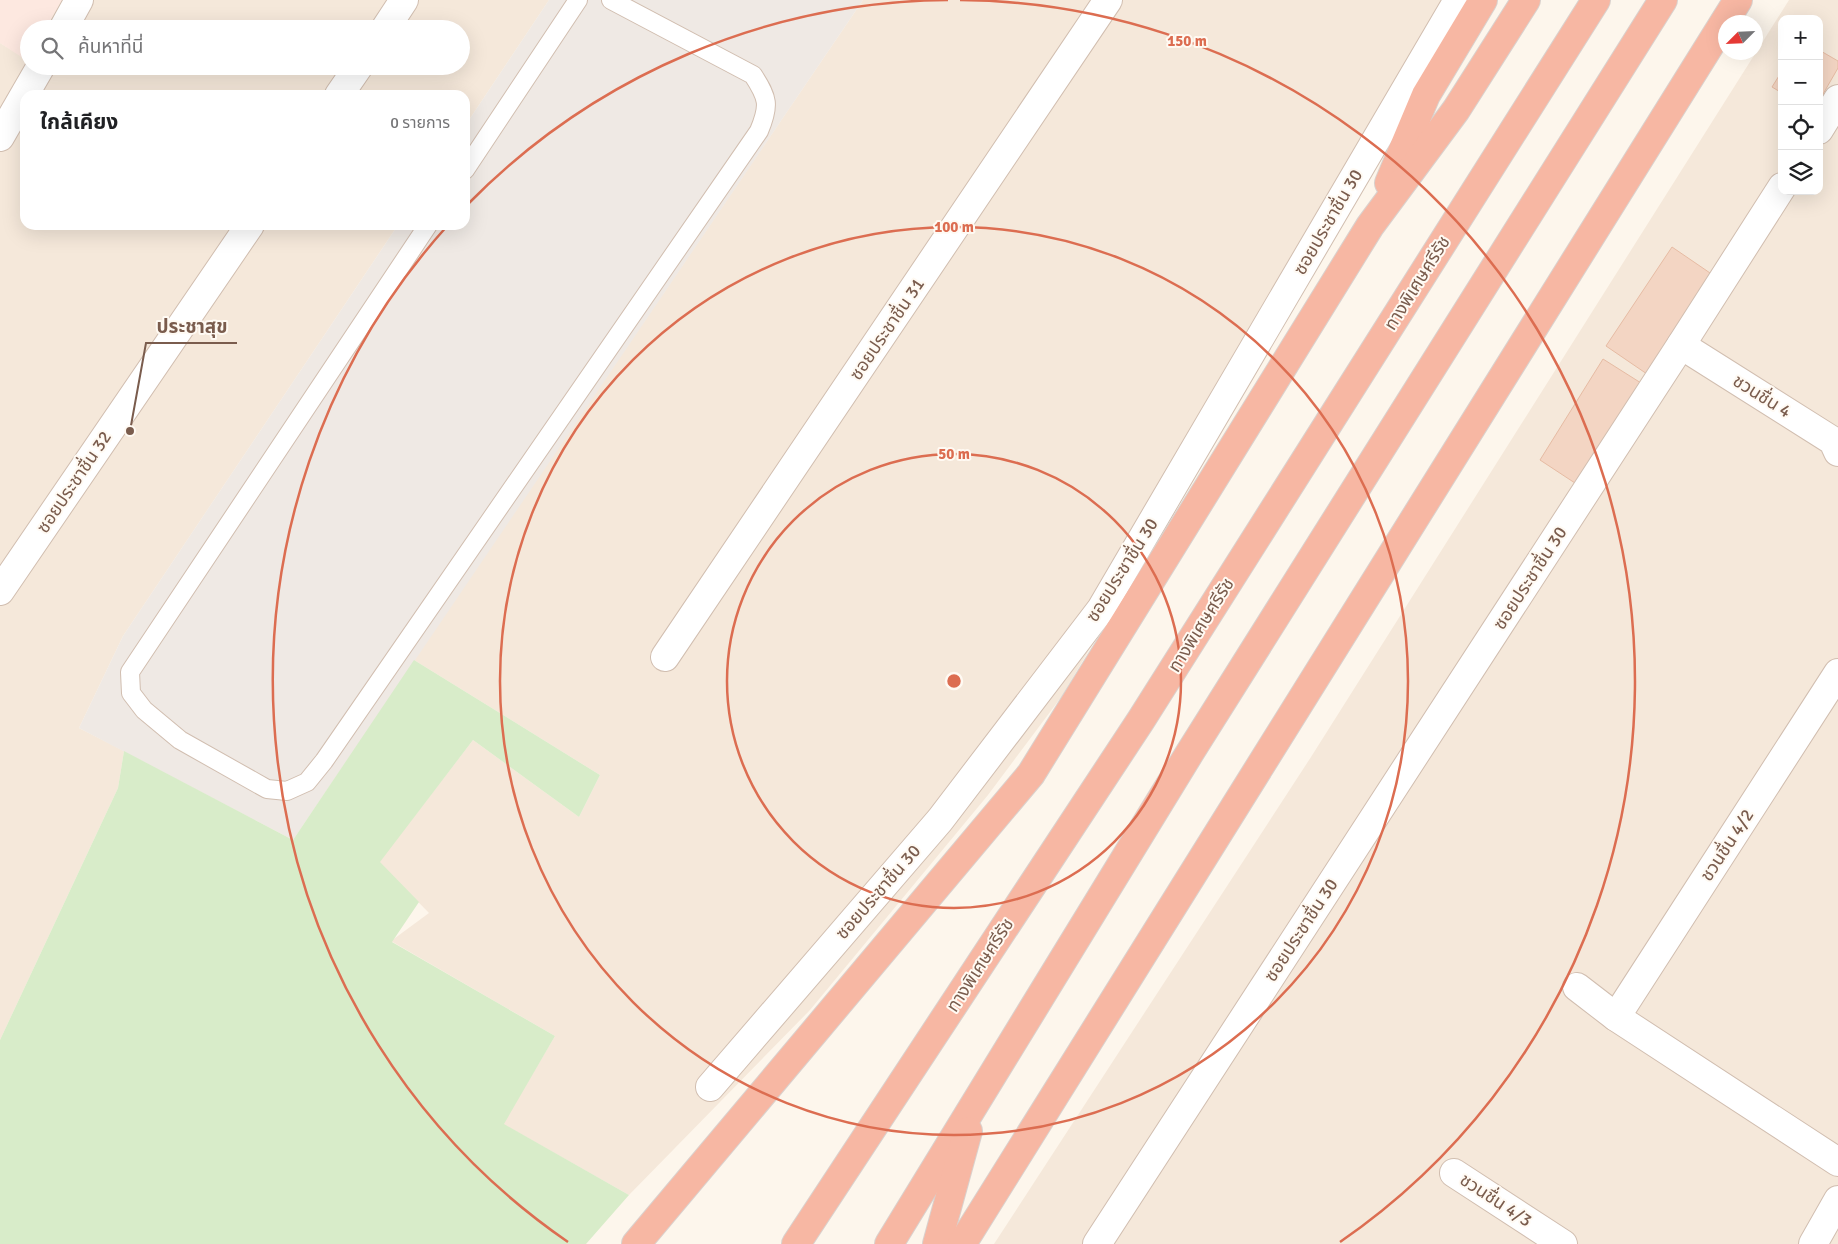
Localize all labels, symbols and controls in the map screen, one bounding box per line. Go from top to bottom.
north arrow [1718,15,1763,60]
map controls [1778,15,1823,195]
button: + [1778,15,1823,60]
search box [20,20,470,75]
text: 150 m [1167,32,1207,50]
icon: search [38,34,66,62]
text: ค้นหาที่นี่ [78,35,143,59]
button: − [1778,60,1823,105]
button: locate [1778,105,1823,150]
text: ใกล้เคียง [40,109,118,135]
text: 0 รายการ [390,113,450,133]
button: layers [1778,150,1823,195]
street label: ซอยประชาชื่น 30 [1287,164,1367,279]
text: 100 m [934,218,974,236]
street label: ทางพิเศษศรีรัช [1379,232,1455,334]
street label: ซอยประชาชื่น 31 [843,273,929,384]
callout: ประชาสุข [146,309,237,343]
text: ประชาสุข [156,315,228,339]
street label: ชวนชื่น 4 [1729,368,1796,423]
street label: ซอยประชาชื่น 32 [30,426,116,537]
text: 50 m [938,445,970,463]
street label: ซอยประชาชื่น 30 [1080,513,1163,626]
street label: ซอยประชาชื่น 30 [1487,521,1571,634]
street label: ทางพิเศษศรีรัช [1163,574,1239,676]
centre of rings [945,672,963,690]
street label: ชวนชื่น 4/2 [1694,804,1758,885]
street label: ซอยประชาชื่น 30 [829,839,925,944]
street label: ซอยประชาชื่น 30 [1258,873,1342,986]
street label: ทางพิเศษศรีรัช [942,914,1018,1016]
street label: ชวนชื่น 4/3 [1456,1167,1537,1231]

